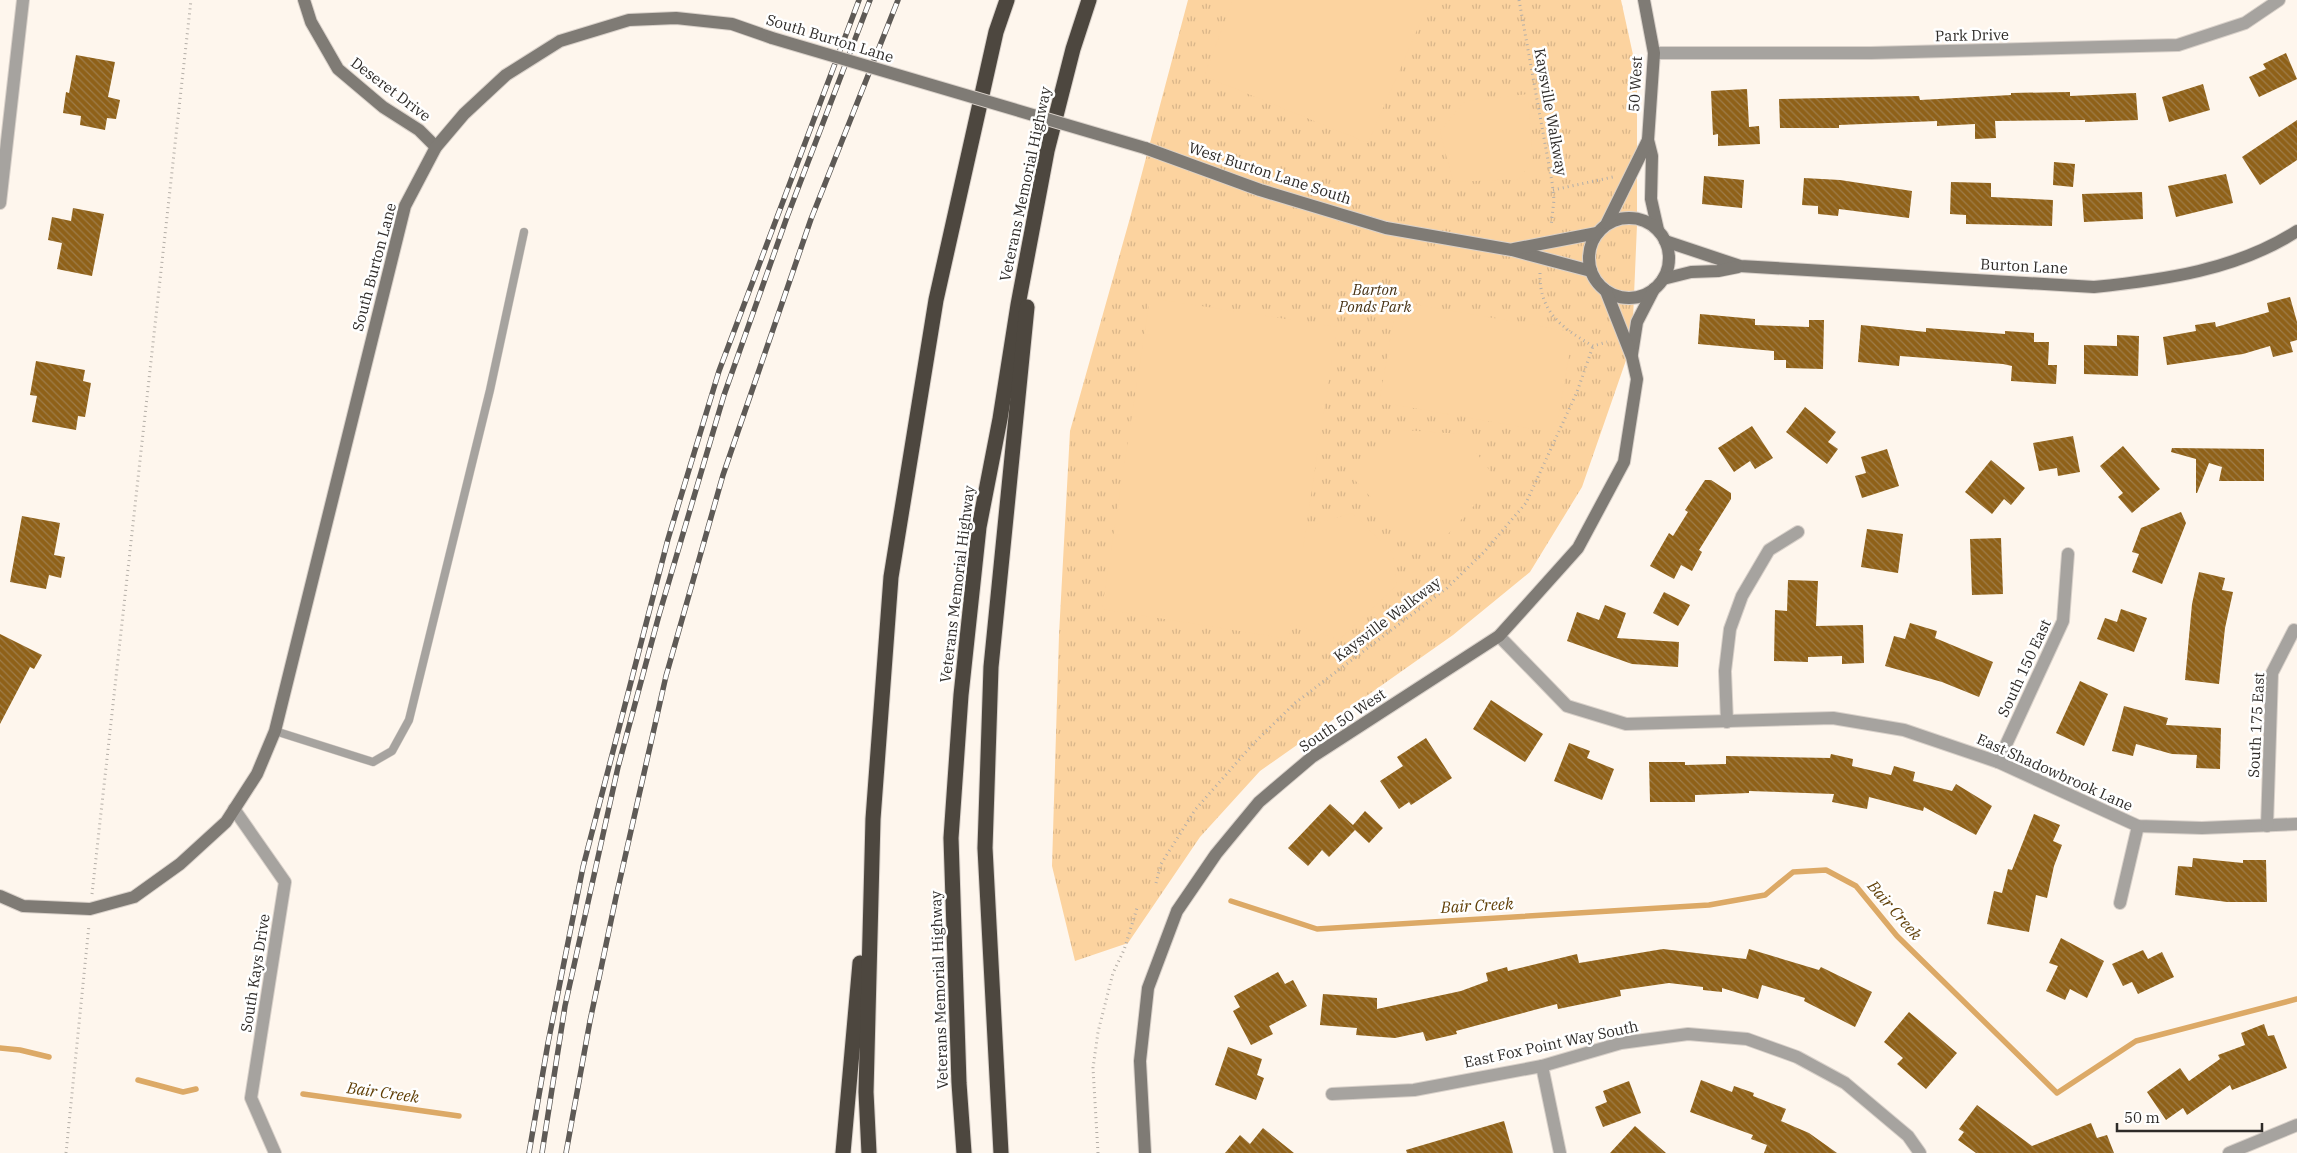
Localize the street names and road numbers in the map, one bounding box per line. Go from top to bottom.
street label: South Burton Lane [764,10,896,66]
street label: Park Drive [1935,25,2009,45]
street label: Kaysville Walkway [1530,47,1572,177]
street label: Deseret Drive [347,53,435,125]
street label: 50 West [1624,56,1646,112]
street label: Veterans Memorial Highway [995,85,1055,283]
street label: West Burton Lane South [1186,138,1354,208]
street label: South Burton Lane [348,201,400,333]
street label: Burton Lane [1980,254,2068,278]
street label: Veterans Memorial Highway [935,484,979,684]
street label: Kaysville Walkway [1330,572,1444,666]
street label: South 150 East [1993,616,2055,720]
street label: South 175 East [2244,672,2268,778]
street label: South 50 West [1295,684,1389,756]
street label: East Shadowbrook Lane [1974,729,2136,815]
street label: Veterans Memorial Highway [926,890,952,1090]
street label: South Kays Drive [236,912,274,1034]
street label: East Fox Point Way South [1462,1016,1640,1072]

